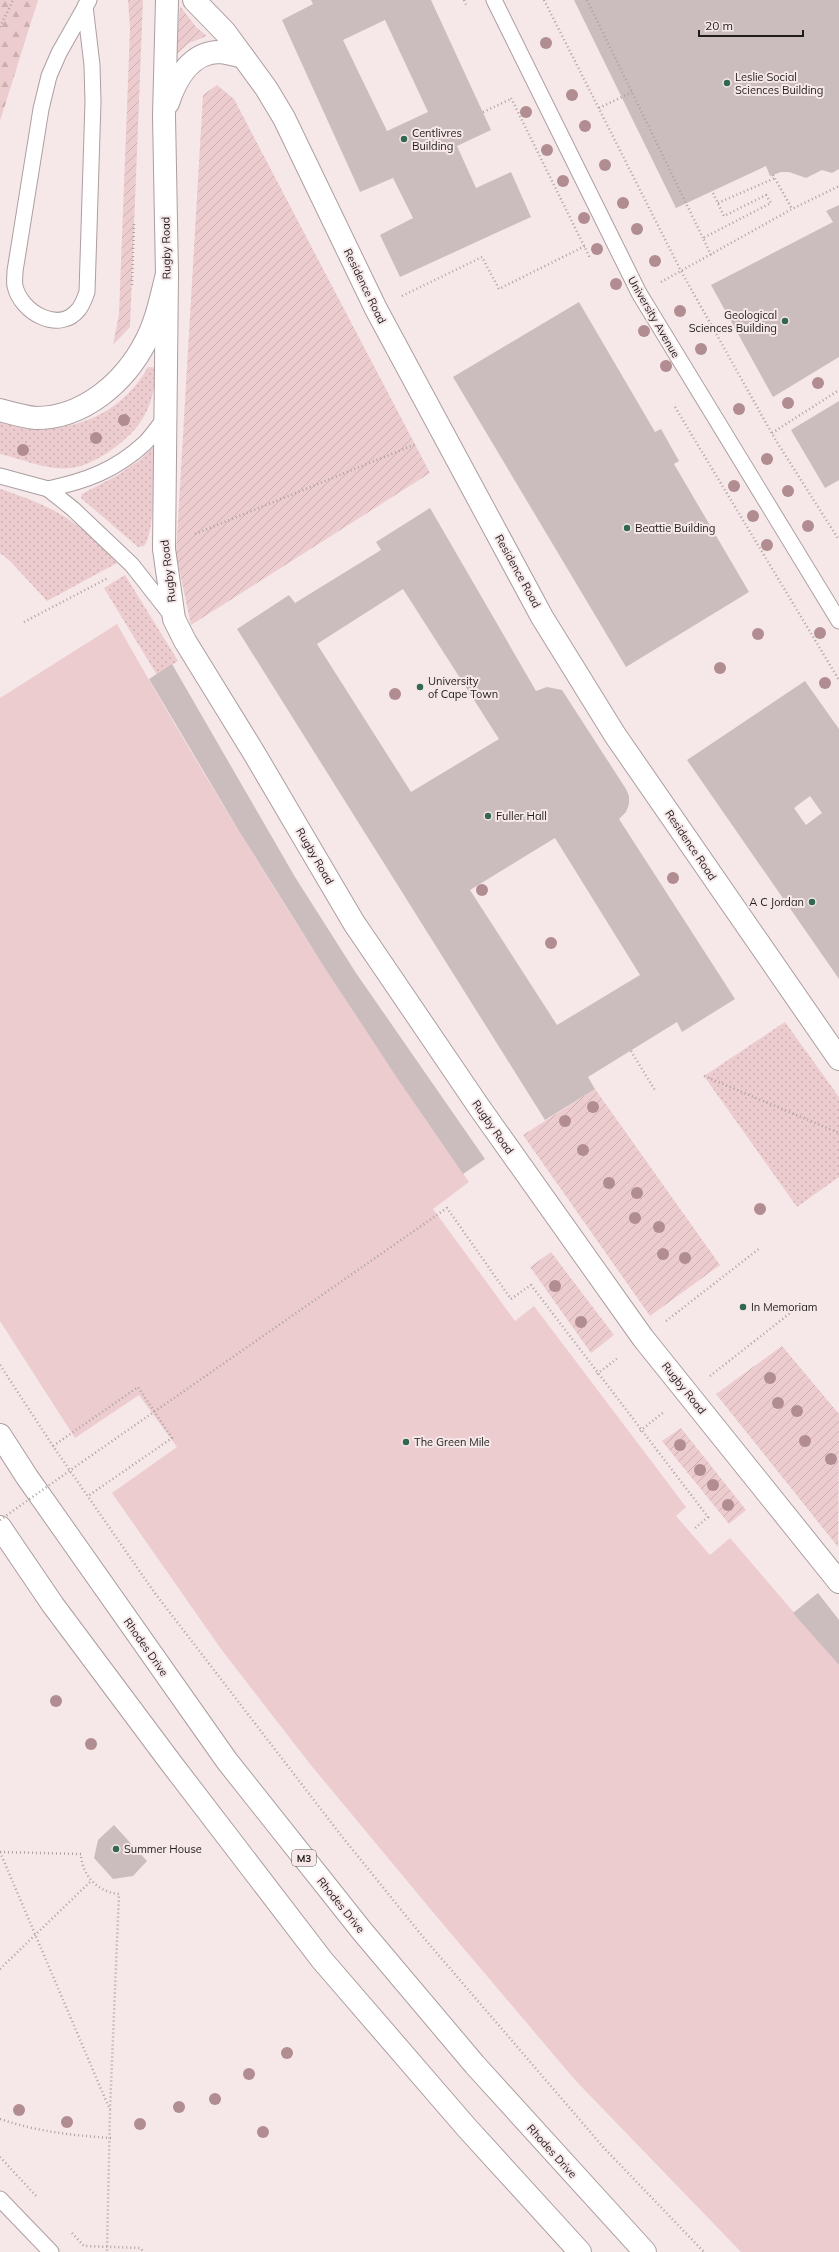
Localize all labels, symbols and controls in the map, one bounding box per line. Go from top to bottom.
scale bar [699,12,803,38]
text: 20 m [705,18,733,33]
place label: Leslie Social Sciences Building [735,70,823,97]
marker: Leslie Social Sciences Building [722,78,732,88]
place label: Centlivres Building [412,126,462,153]
marker: Centlivres Building [399,134,409,144]
street label: Rugby Road [158,216,174,280]
street label: Residence Road [341,246,389,326]
street label: University Avenue [625,274,683,360]
place label: Geological Sciences Building [689,308,777,335]
marker: Geological Sciences Building [780,316,790,326]
place label: Beattie Building [635,521,715,535]
marker: Beattie Building [622,523,632,533]
street label: Residence Road [492,532,544,610]
street label: Rugby Road [157,539,179,603]
place label: University of Cape Town [428,674,498,701]
marker: University of Cape Town [415,682,425,692]
street label: Residence Road [662,807,720,883]
place label: Fuller Hall [496,809,547,823]
marker: Fuller Hall [483,811,493,821]
street label: Rugby Road [293,825,337,887]
place label: A C Jordan [749,895,804,909]
marker: A C Jordan [807,897,817,907]
street label: Rugby Road [469,1097,517,1157]
place label: In Memoriam [751,1300,817,1314]
marker: In Memoriam [738,1302,748,1312]
street label: Rugby Road [659,1359,709,1417]
place label: The Green Mile [414,1435,490,1449]
marker: The Green Mile [401,1437,411,1447]
street label: Rhodes Drive [121,1615,171,1679]
place label: Summer House [124,1842,202,1856]
marker: Summer House [111,1844,121,1854]
road number: M3 [292,1850,316,1866]
street label: Rhodes Drive [314,1874,368,1936]
street label: Rhodes Drive [524,2121,580,2181]

